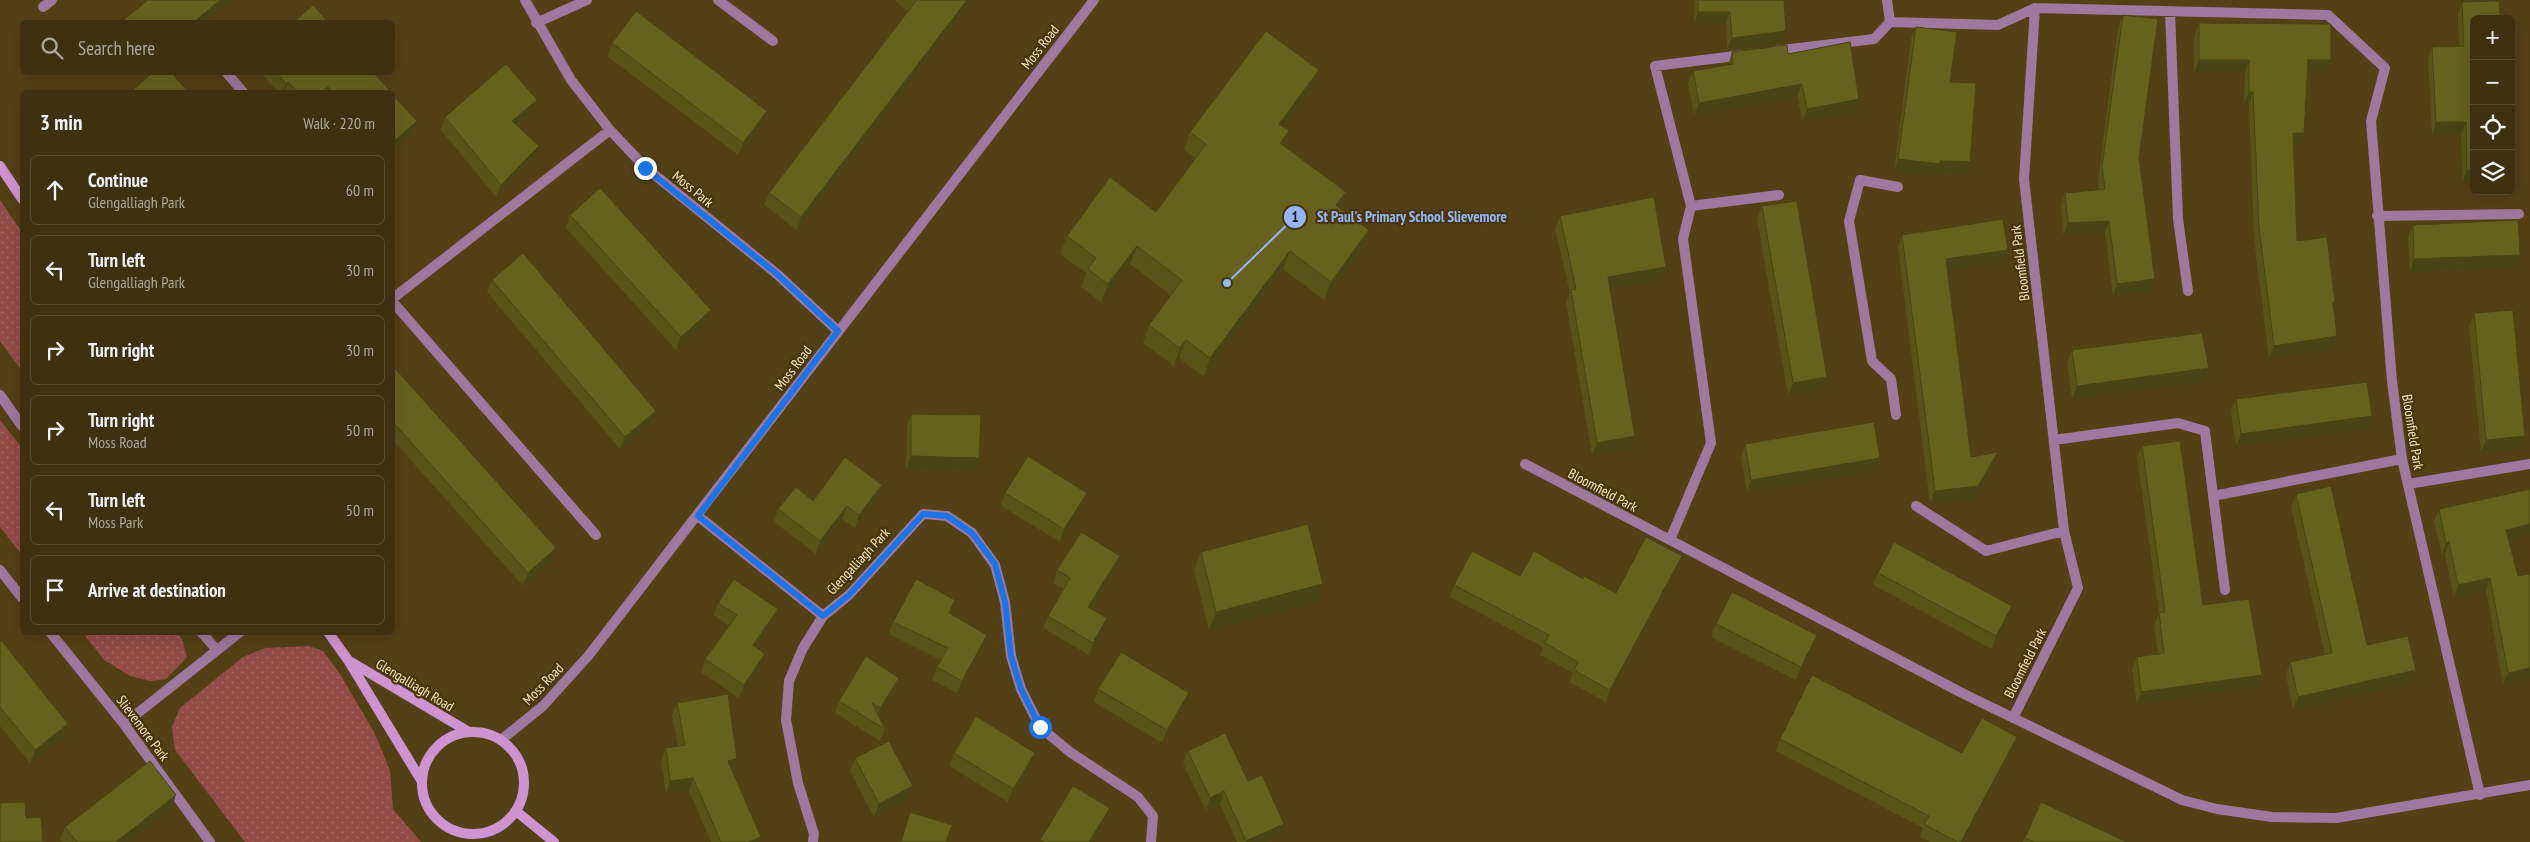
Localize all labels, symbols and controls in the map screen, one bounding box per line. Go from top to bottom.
map controls [2470,15,2515,195]
button: + [2470,15,2515,60]
search box [20,20,395,75]
street label: Moss Road [1017,21,1063,73]
icon: search [38,34,66,62]
text: Search here [78,36,155,60]
button: − [2470,60,2515,105]
button: locate [2470,105,2515,150]
text: 3 min [40,109,82,136]
text: Walk · 220 m [303,113,375,133]
button: layers [2470,150,2515,195]
route end [634,157,657,180]
street label: Moss Park [669,167,718,212]
text: Continue [88,168,148,192]
icon: ahead [41,176,69,204]
text: 60 m [346,180,374,200]
text: Glengalliagh Park [88,192,185,212]
callout: St Paul's Primary School Slievemore [1282,202,1518,232]
text: 1 [1291,207,1299,226]
text: St Paul's Primary School Slievemore [1317,207,1507,226]
street label: Bloomfield Park [2006,224,2034,302]
text: Turn left [88,248,145,272]
icon: left [41,256,69,284]
text: 30 m [346,260,374,280]
text: Glengalliagh Park [88,272,185,292]
icon: right [41,336,69,364]
text: Turn right [88,338,154,362]
text: 30 m [346,340,374,360]
street label: Moss Road [770,342,816,394]
street label: Bloomfield Park [2398,393,2428,472]
text: Turn right [88,408,154,432]
icon: right [41,416,69,444]
text: 50 m [346,420,374,440]
text: Moss Road [88,432,147,452]
street label: Bloomfield Park [1565,464,1641,516]
text: Turn left [88,488,145,512]
icon: left [41,496,69,524]
text: 50 m [346,500,374,520]
text: Moss Park [88,512,143,532]
street label: Glengalliagh Park [822,523,894,598]
icon: arrive [41,576,69,604]
text: Arrive at destination [88,578,226,602]
street label: Bloomfield Park [2000,625,2051,701]
street label: Glengalliagh Road [373,655,457,715]
street label: Moss Road [519,659,567,709]
street label: Slievemore Park [112,692,174,765]
route start [1029,716,1052,739]

